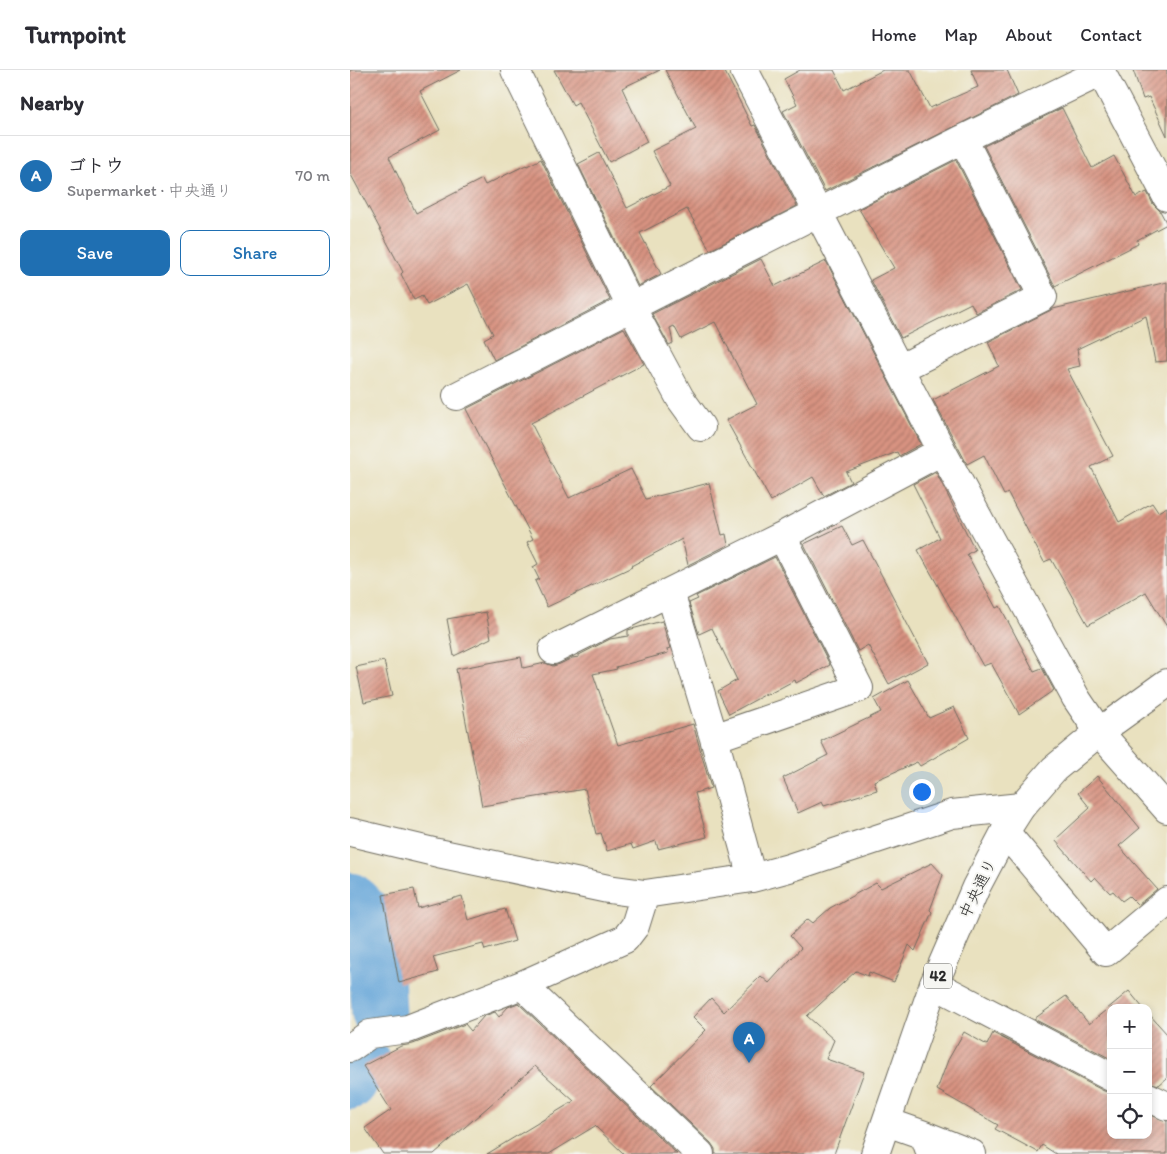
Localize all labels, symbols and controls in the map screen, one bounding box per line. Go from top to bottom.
text: Turnpoint [25,20,126,49]
text: Home [871,24,917,46]
text: Map [945,24,978,46]
text: About [1006,24,1052,46]
text: Contact [1080,24,1142,46]
text: Nearby [20,90,84,115]
text: ゴトウ [67,154,124,177]
text: A [31,166,41,185]
text: 70 m [295,166,330,185]
text: Supermarket · 中央通り [67,181,232,200]
button: Save [20,230,170,276]
button: Share [180,230,330,276]
your location [909,779,935,805]
street label: 中央通り [955,855,1000,921]
road number: 42 [924,964,952,988]
map controls [1107,1004,1152,1139]
button: + [1107,1004,1152,1049]
pin: A [733,1022,765,1063]
button: − [1107,1049,1152,1094]
button: locate [1107,1094,1152,1139]

